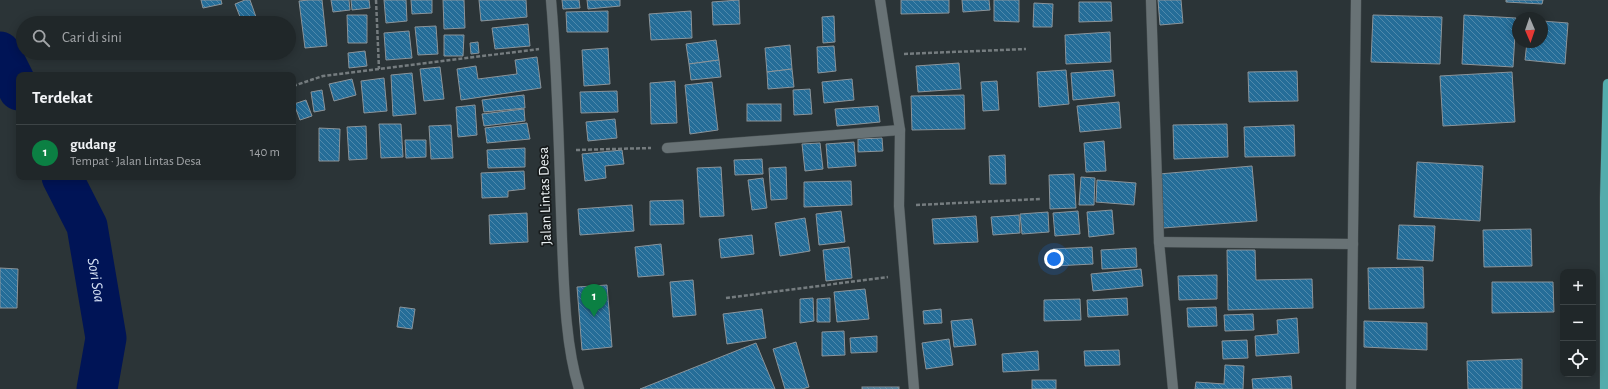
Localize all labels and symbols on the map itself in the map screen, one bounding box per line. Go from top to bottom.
north arrow [1512,12,1548,48]
street label: Jalan Lintas Desa [536,146,554,245]
your location [1044,249,1064,269]
water label: Sori Soa [85,257,108,304]
pin: 1 [581,284,607,317]

